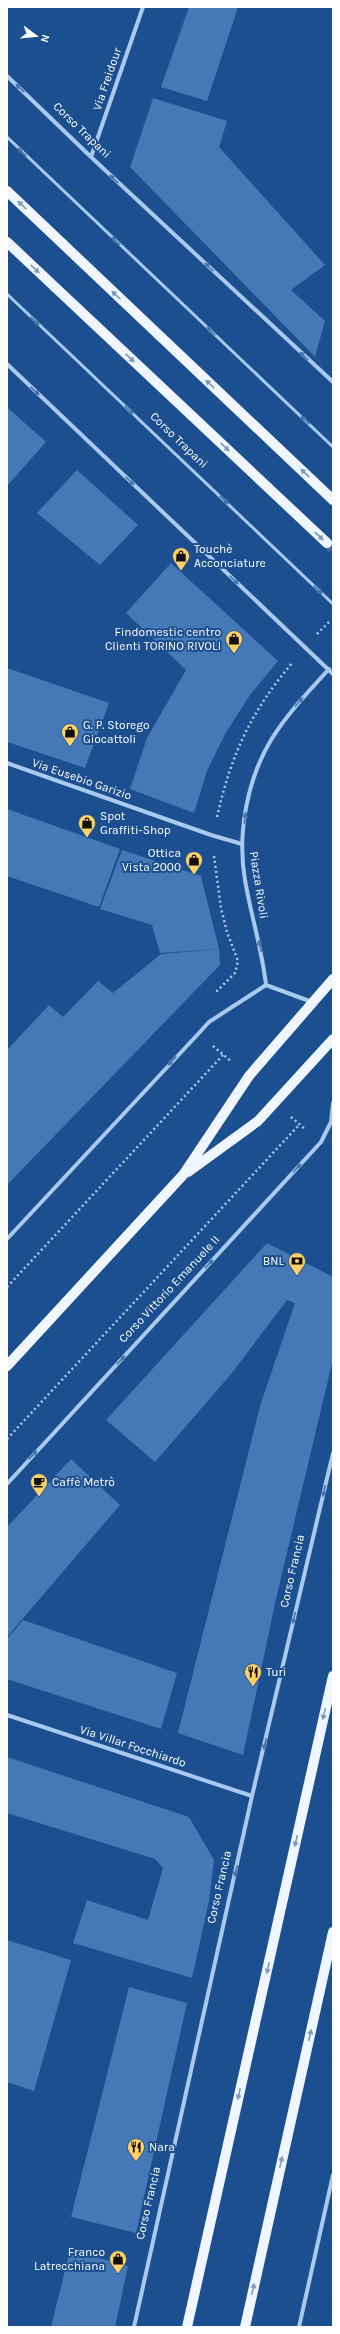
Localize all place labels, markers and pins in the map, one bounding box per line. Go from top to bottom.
place label: Touchè Acconciature [194,542,266,570]
shop icon: Touchè Acconciature [171,546,191,571]
place label: Findomestic centro Clienti TORINO RIVOLI [105,625,221,653]
shop icon: Findomestic centro Clienti TORINO RIVOLI [224,629,244,654]
place label: G. P. Storego Giocattoli [83,718,150,746]
shop icon: G. P. Storego Giocattoli [60,722,80,747]
place label: Spot Graffiti-Shop [100,809,171,837]
shop icon: Spot Graffiti-Shop [77,813,97,838]
place label: Ottica Vista 2000 [122,846,181,874]
shop icon: Ottica Vista 2000 [184,850,204,875]
bank icon: BNL [287,1251,307,1276]
place label: BNL [263,1254,284,1268]
cafe icon: Caffè Metrò [29,1472,49,1497]
place label: Caffè Metrò [52,1475,115,1489]
restaurant icon: Turi [243,1662,263,1687]
place label: Turi [266,1665,286,1679]
restaurant icon: Nara [126,2137,146,2162]
place label: Nara [149,2140,175,2154]
place label: Franco Latrecchiana [34,2245,105,2273]
shop icon: Franco Latrecchiana [108,2249,128,2274]

